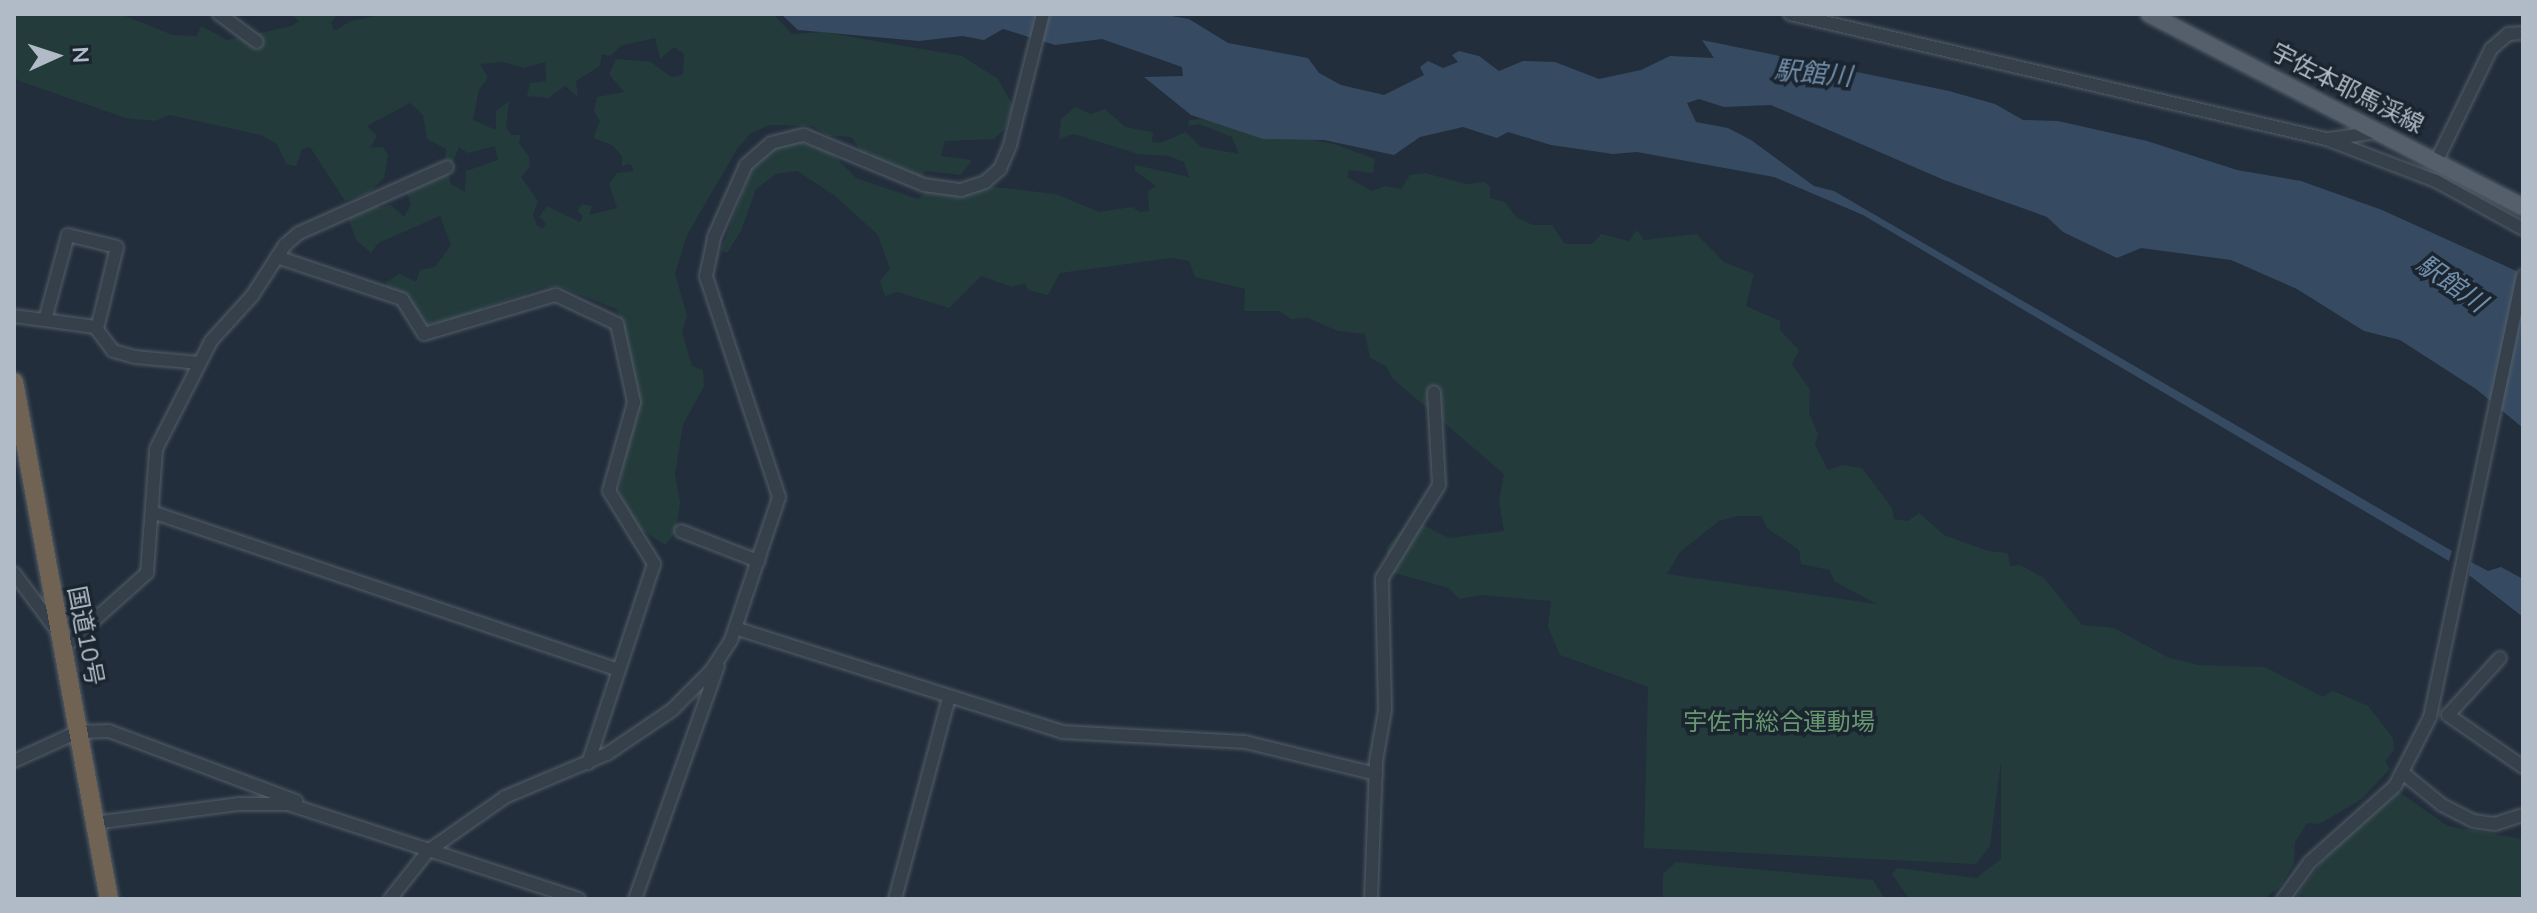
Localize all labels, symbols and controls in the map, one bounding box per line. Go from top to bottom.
north arrow [16,16,96,96]
street label: 宇佐本耶馬渓線 [2266,38,2428,140]
text: N [65,46,95,64]
water label: 駅館川 [1773,55,1853,93]
water label: 駅館川 [2410,249,2492,319]
street label: 国道10号 [61,584,109,688]
park label: 宇佐市総合運動場 [1683,709,1875,737]

